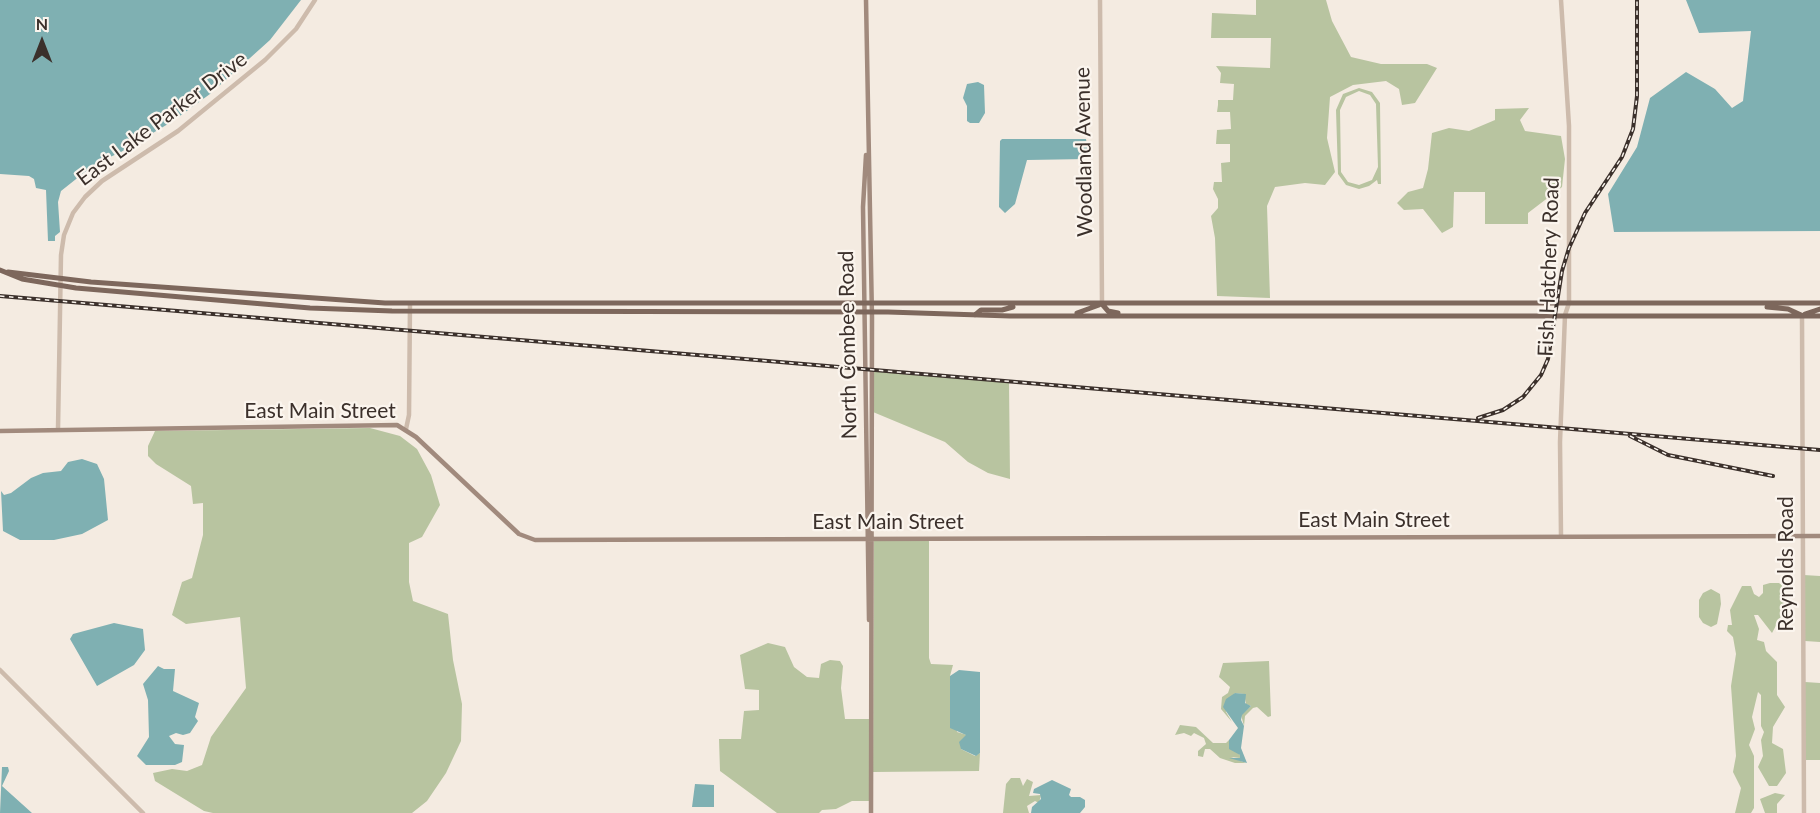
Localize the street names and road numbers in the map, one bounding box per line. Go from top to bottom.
street label: East Lake Parker Drive [72,47,252,191]
street label: Woodland Avenue [1070,67,1098,237]
street label: Fish Hatchery Road [1533,177,1565,357]
street label: North Combee Road [834,250,862,440]
street label: East Main Street [244,398,396,424]
street label: Reynolds Road [1773,496,1799,632]
street label: East Main Street [1298,507,1450,533]
street label: East Main Street [812,509,964,535]

